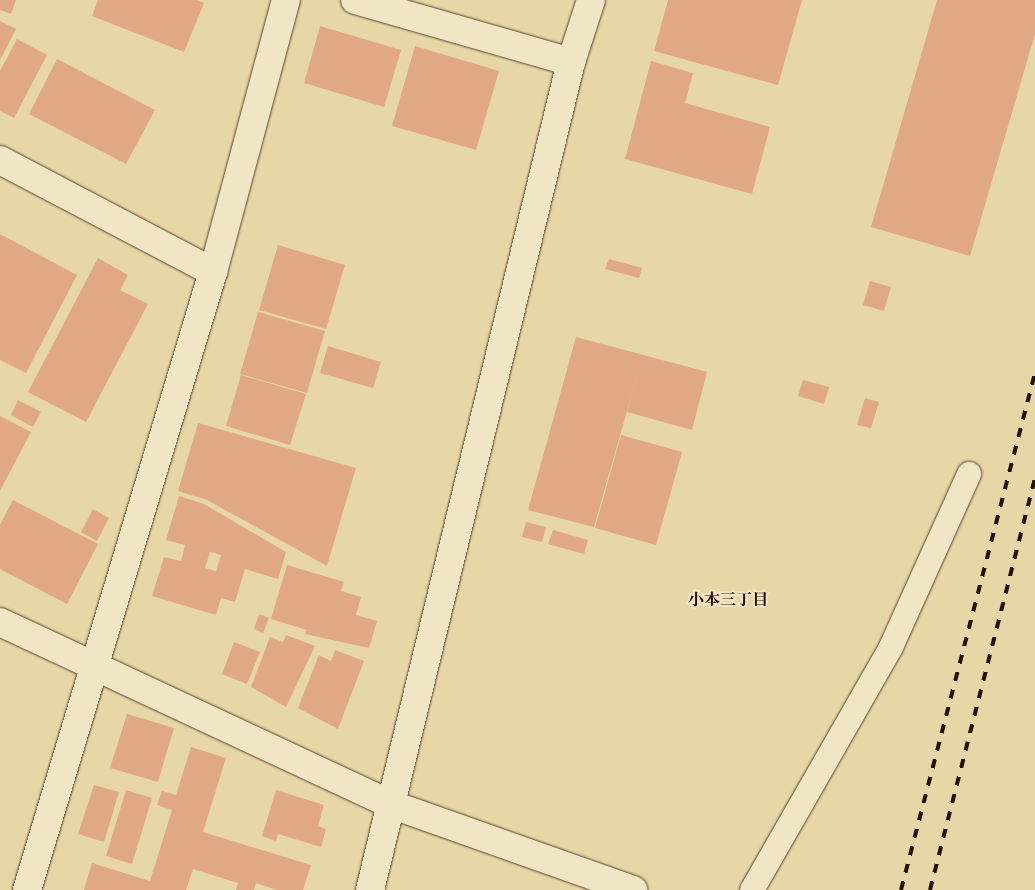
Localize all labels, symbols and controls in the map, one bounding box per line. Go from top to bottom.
district label: 小本三丁目 [688,591,768,611]

